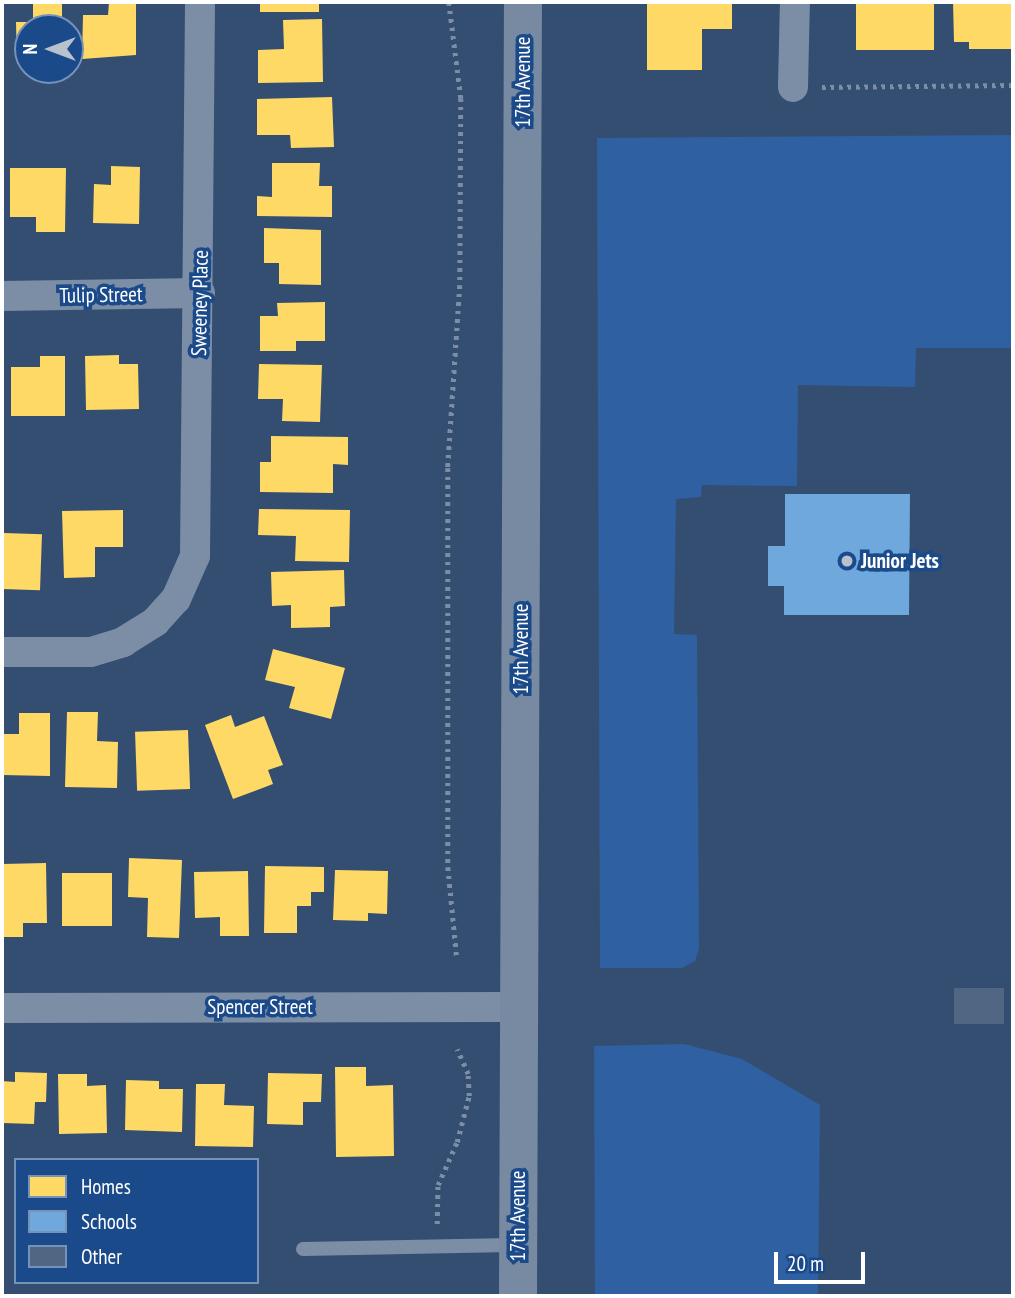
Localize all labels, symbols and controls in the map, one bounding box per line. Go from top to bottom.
north arrow [14,14,84,84]
street label: 17th Avenue [510,36,536,128]
text: N [18,44,42,54]
street label: Sweeney Place [186,249,214,357]
street label: Tulip Street [59,282,143,308]
place label: Junior Jets [861,548,939,574]
marker: Junior Jets [839,553,855,569]
street label: 17th Avenue [508,603,534,695]
street label: Spencer Street [207,994,313,1020]
legend [14,1158,259,1284]
street label: 17th Avenue [505,1170,531,1262]
text: Homes [81,1173,131,1200]
text: Schools [81,1208,137,1235]
scale bar [777,1238,868,1282]
text: Other [81,1243,122,1270]
text: 20 m [787,1250,824,1277]

